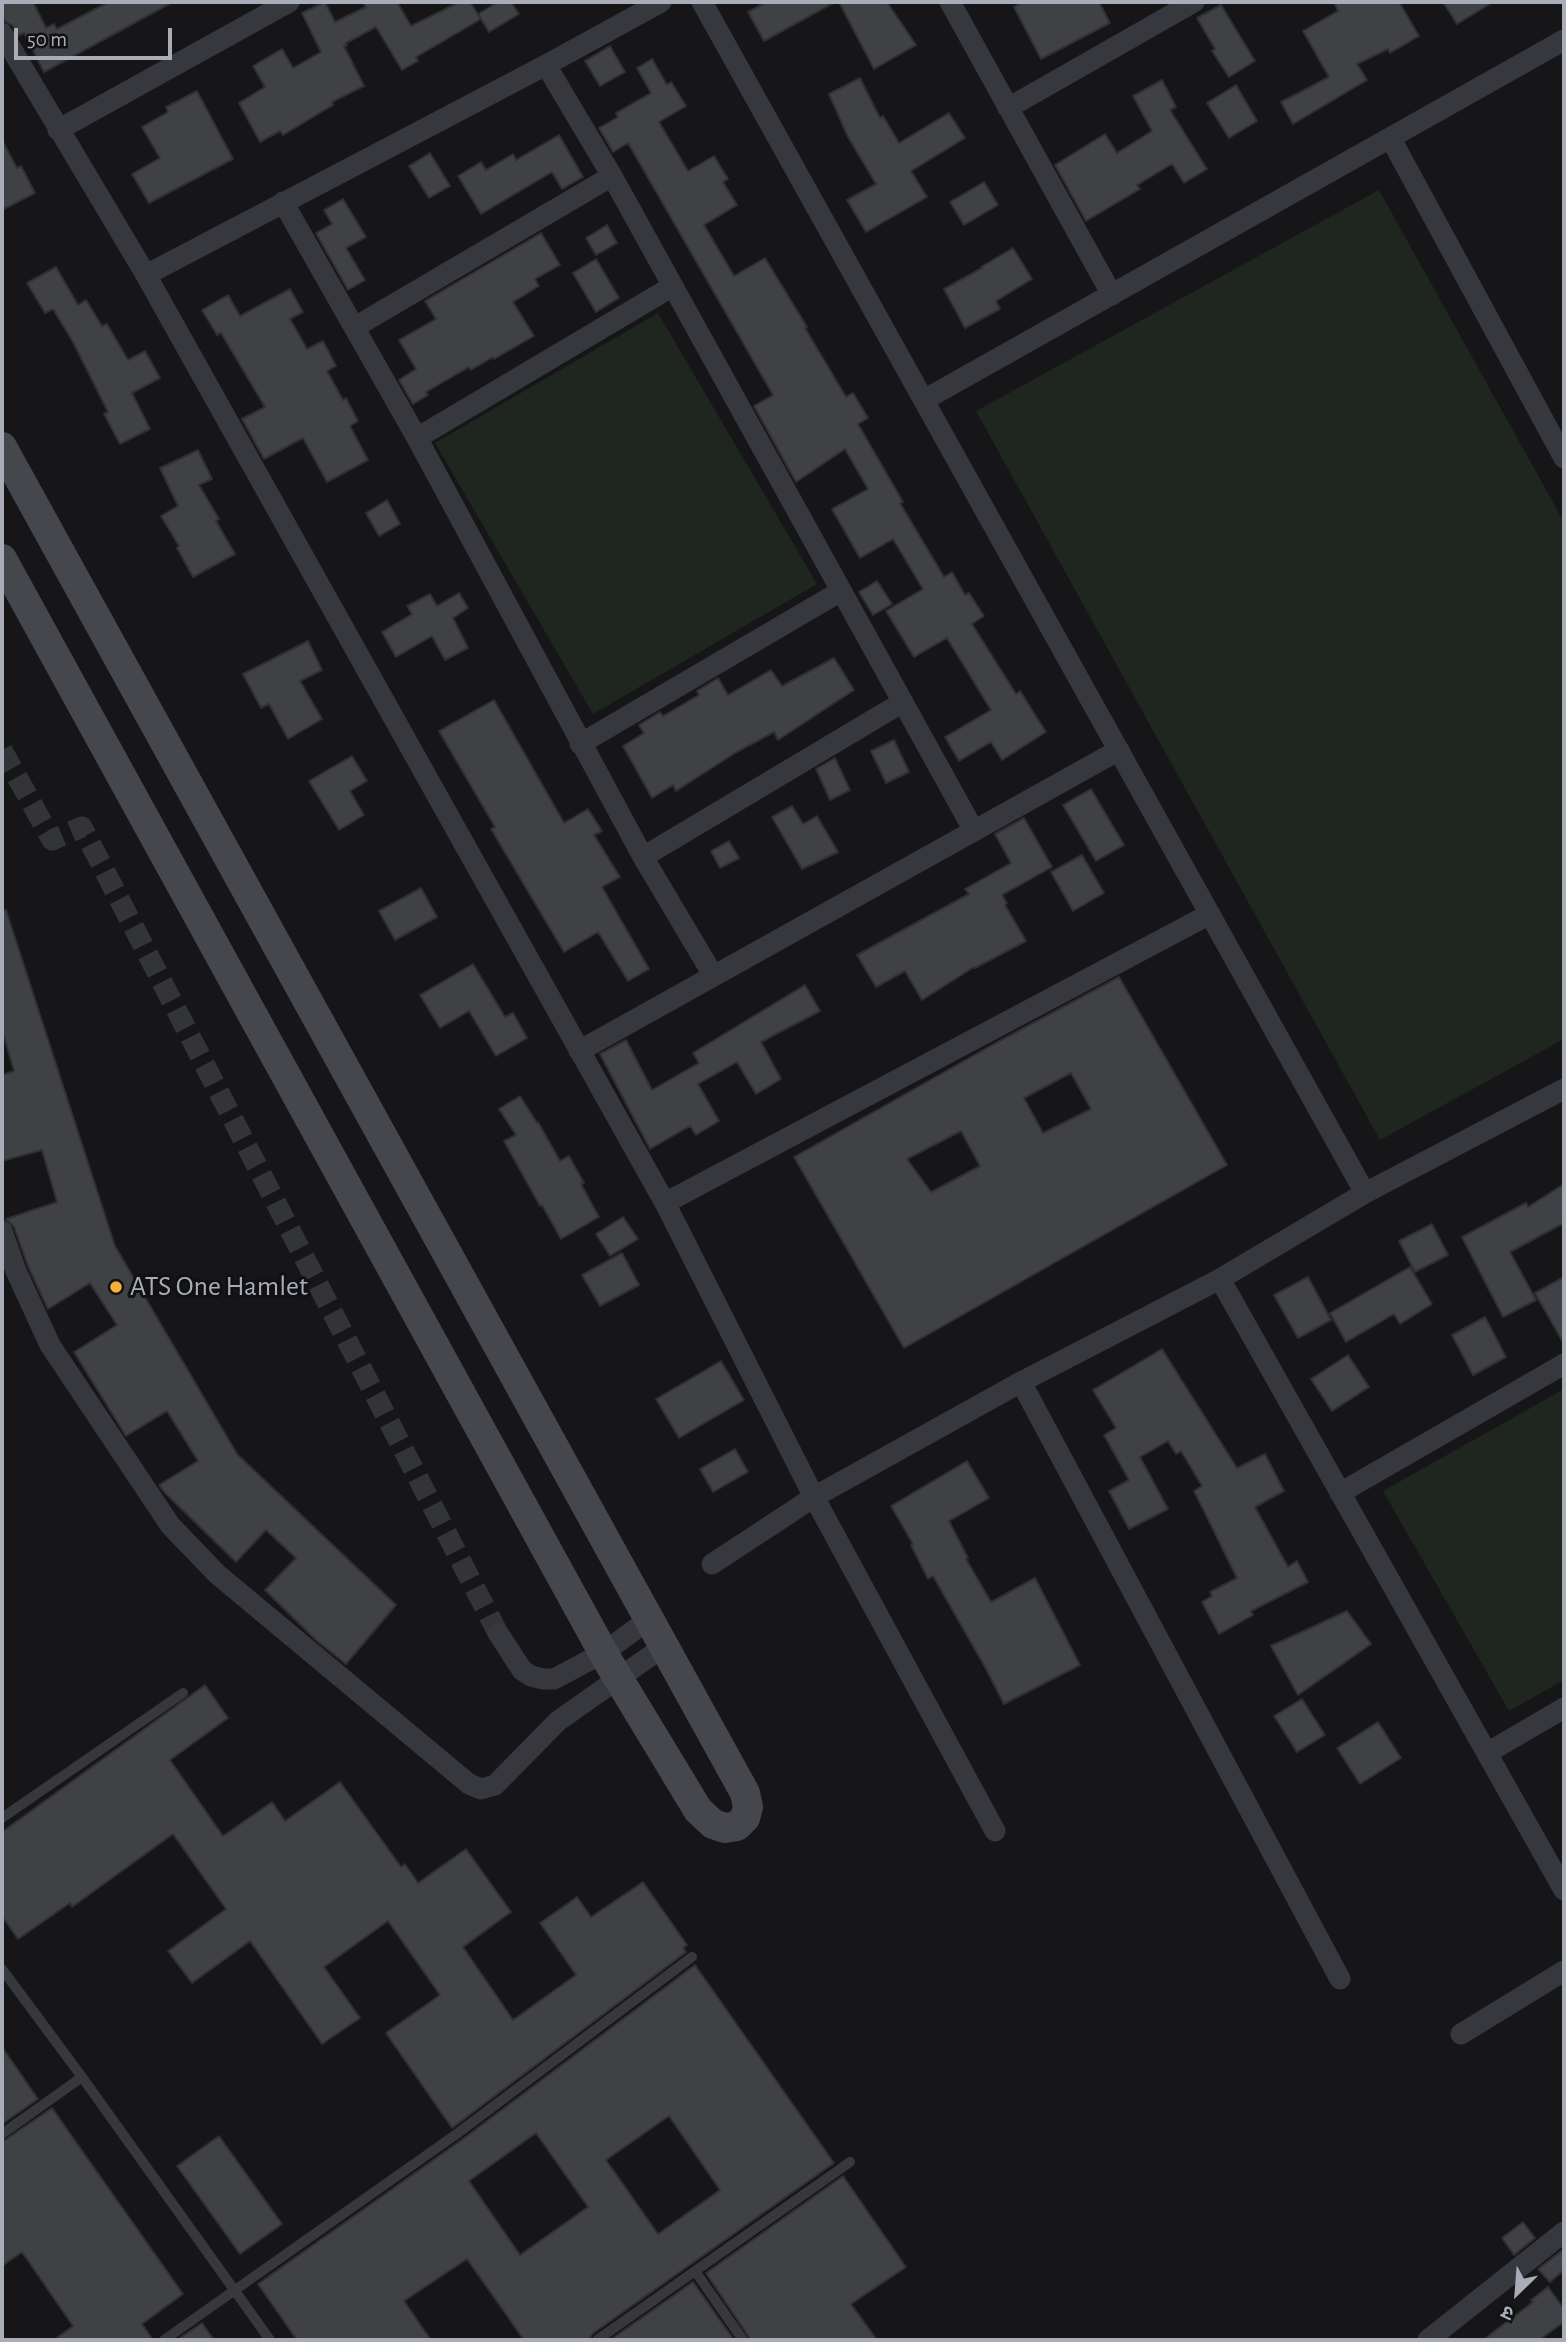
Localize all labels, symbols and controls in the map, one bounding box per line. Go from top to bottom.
scale bar [18,14,175,58]
text: 50 m [27,29,67,50]
place label: ATS One Hamlet [130,1270,308,1304]
marker: ATS One Hamlet [108,1279,124,1295]
north arrow [1482,2258,1552,2328]
text: उ [1499,2302,1517,2323]

